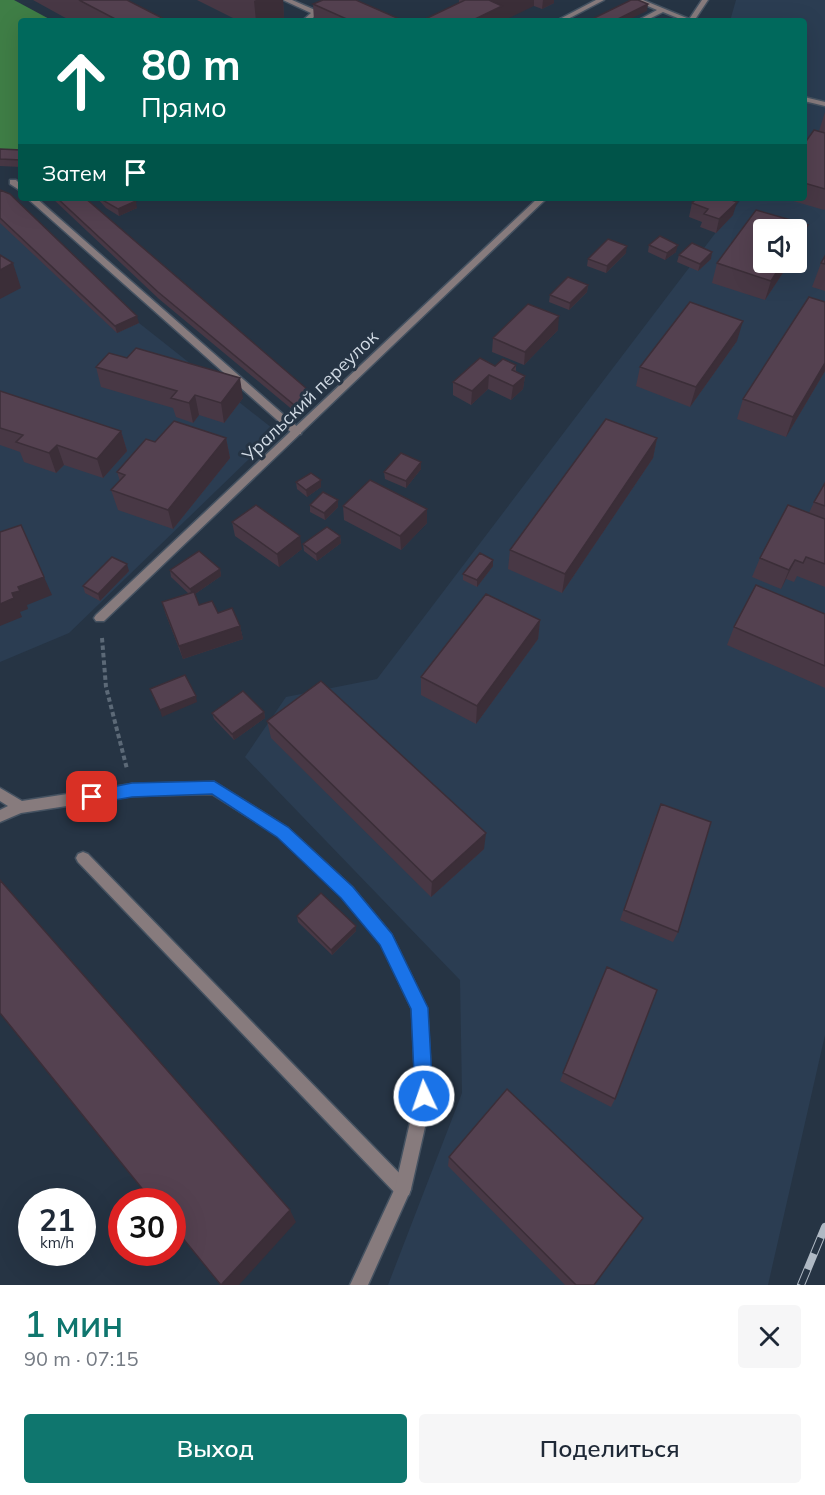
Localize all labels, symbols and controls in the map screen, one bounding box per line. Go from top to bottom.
text: 80 m [141,38,241,91]
icon: ahead [42,42,120,120]
text: Прямо [141,90,227,124]
icon: arrive [119,156,152,189]
text: Затем [42,159,107,187]
map controls [753,219,807,273]
button: sound [753,219,807,273]
street label: Уральский переулок [237,325,383,467]
pin [66,771,117,822]
icon: arrive [75,780,108,813]
position arrow [392,1064,456,1128]
speed limit sign: 30 [108,1188,186,1266]
text: 21 [39,1201,75,1239]
text: km/h [40,1233,74,1252]
text: 1 мин [24,1301,123,1346]
button: close [738,1305,801,1368]
text: 90 m · 07:15 [24,1346,138,1371]
button: Выход [24,1414,407,1483]
button: Поделиться [419,1414,801,1483]

